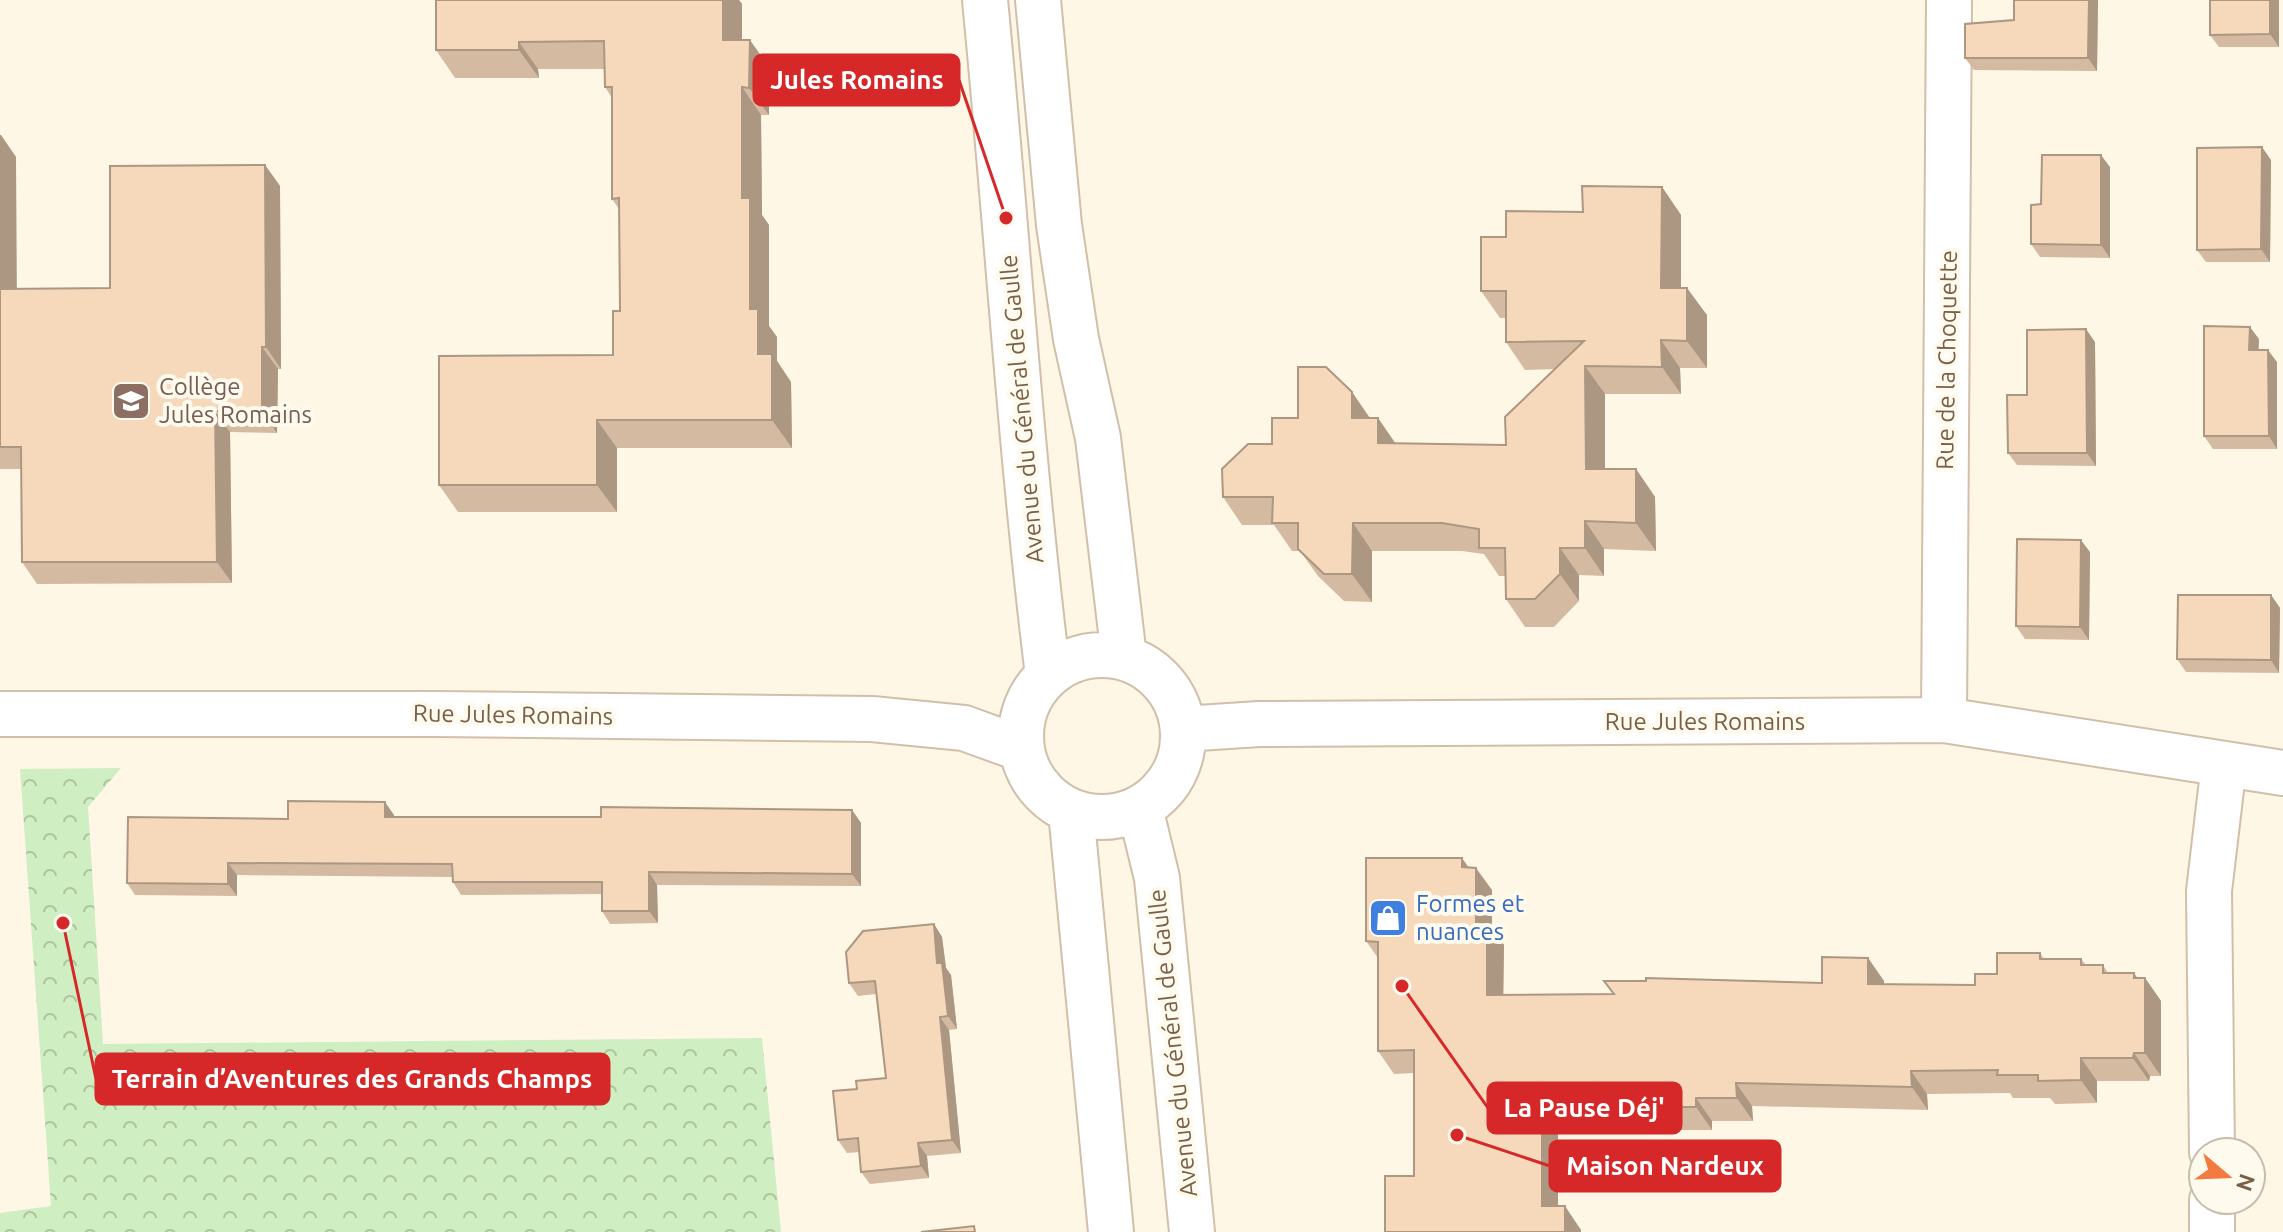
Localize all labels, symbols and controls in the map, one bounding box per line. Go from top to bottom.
callout: Jules Romains [754,55,959,105]
text: Jules Romains [770,65,944,94]
street label: Rue de la Choquette [1931,250,1962,470]
street label: Avenue du Général de Gaulle [995,254,1048,564]
place label: Collège Jules Romains [159,373,312,428]
school or university icon: Collège Jules Romains [110,380,152,422]
street label: Rue Jules Romains [413,699,613,730]
street label: Rue Jules Romains [1605,708,1805,735]
street label: Avenue du Général de Gaulle [1143,888,1202,1198]
place label: Formes et nuances [1416,890,1525,945]
shop icon: Formes et nuances [1367,897,1409,939]
callout: Terrain d’Aventures des Grands Champs [96,1054,609,1104]
text: Terrain d’Aventures des Grands Champs [112,1064,592,1093]
callout: La Pause Déj' [1488,1083,1681,1133]
text: La Pause Déj' [1503,1093,1665,1122]
north arrow [2187,1136,2267,1216]
callout: Maison Nardeux [1550,1141,1780,1191]
text: Maison Nardeux [1566,1151,1764,1180]
text: N [2232,1171,2261,1195]

